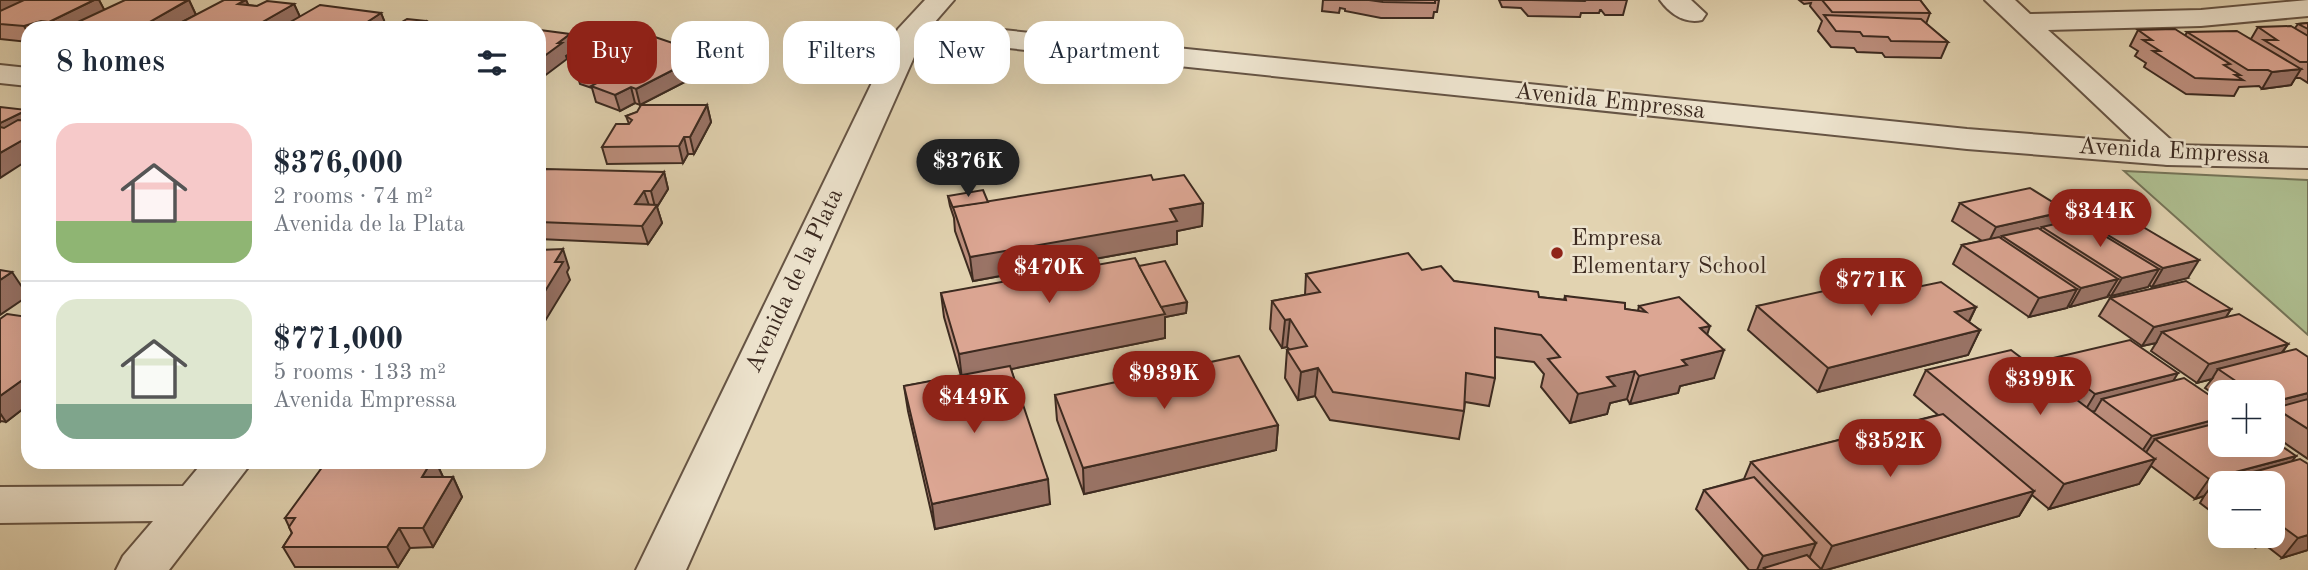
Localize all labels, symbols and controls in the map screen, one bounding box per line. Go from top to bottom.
chip: Buy [567,21,657,84]
chip: Rent [671,21,769,84]
chip: Filters [783,21,900,84]
chip: New [914,21,1010,84]
chip: Apartment [1024,21,1184,84]
icon: filters [473,44,511,82]
text: 8 homes [56,48,165,78]
street label: Avenida Empressa [1513,80,1707,124]
street label: Avenida Empressa [2078,135,2270,169]
pin: $376K [919,140,1017,199]
text: $376,000 [273,149,403,179]
text: $376K [932,150,1004,173]
icon: home [112,151,196,235]
text: 2 rooms · 74 m² [273,185,433,208]
street label: Avenida de la Plata [742,185,848,377]
pin: $344K [2051,190,2149,249]
text: $344K [2064,200,2136,223]
text: Avenida de la Plata [273,213,465,236]
place label: Empresa Elementary School [1571,227,1766,279]
marker: Empresa Elementary School [1549,245,1565,261]
pin: $470K [1000,246,1098,305]
text: $470K [1013,256,1085,279]
pin: $771K [1822,258,1920,318]
text: $771K [1835,269,1907,292]
text: $771,000 [273,325,403,355]
icon: home [112,327,196,411]
pin: $939K [1115,352,1213,411]
pin: $399K [1991,358,2089,417]
text: 5 rooms · 133 m² [273,361,446,384]
text: $939K [1128,362,1200,385]
text: $399K [2004,368,2076,391]
pin: $449K [925,376,1023,435]
map controls [2208,380,2285,548]
button: + [2208,380,2285,457]
text: $449K [938,386,1010,409]
text: Avenida Empressa [273,389,457,412]
pin: $352K [1841,420,1939,479]
text: $352K [1854,430,1926,453]
button: − [2208,471,2285,548]

